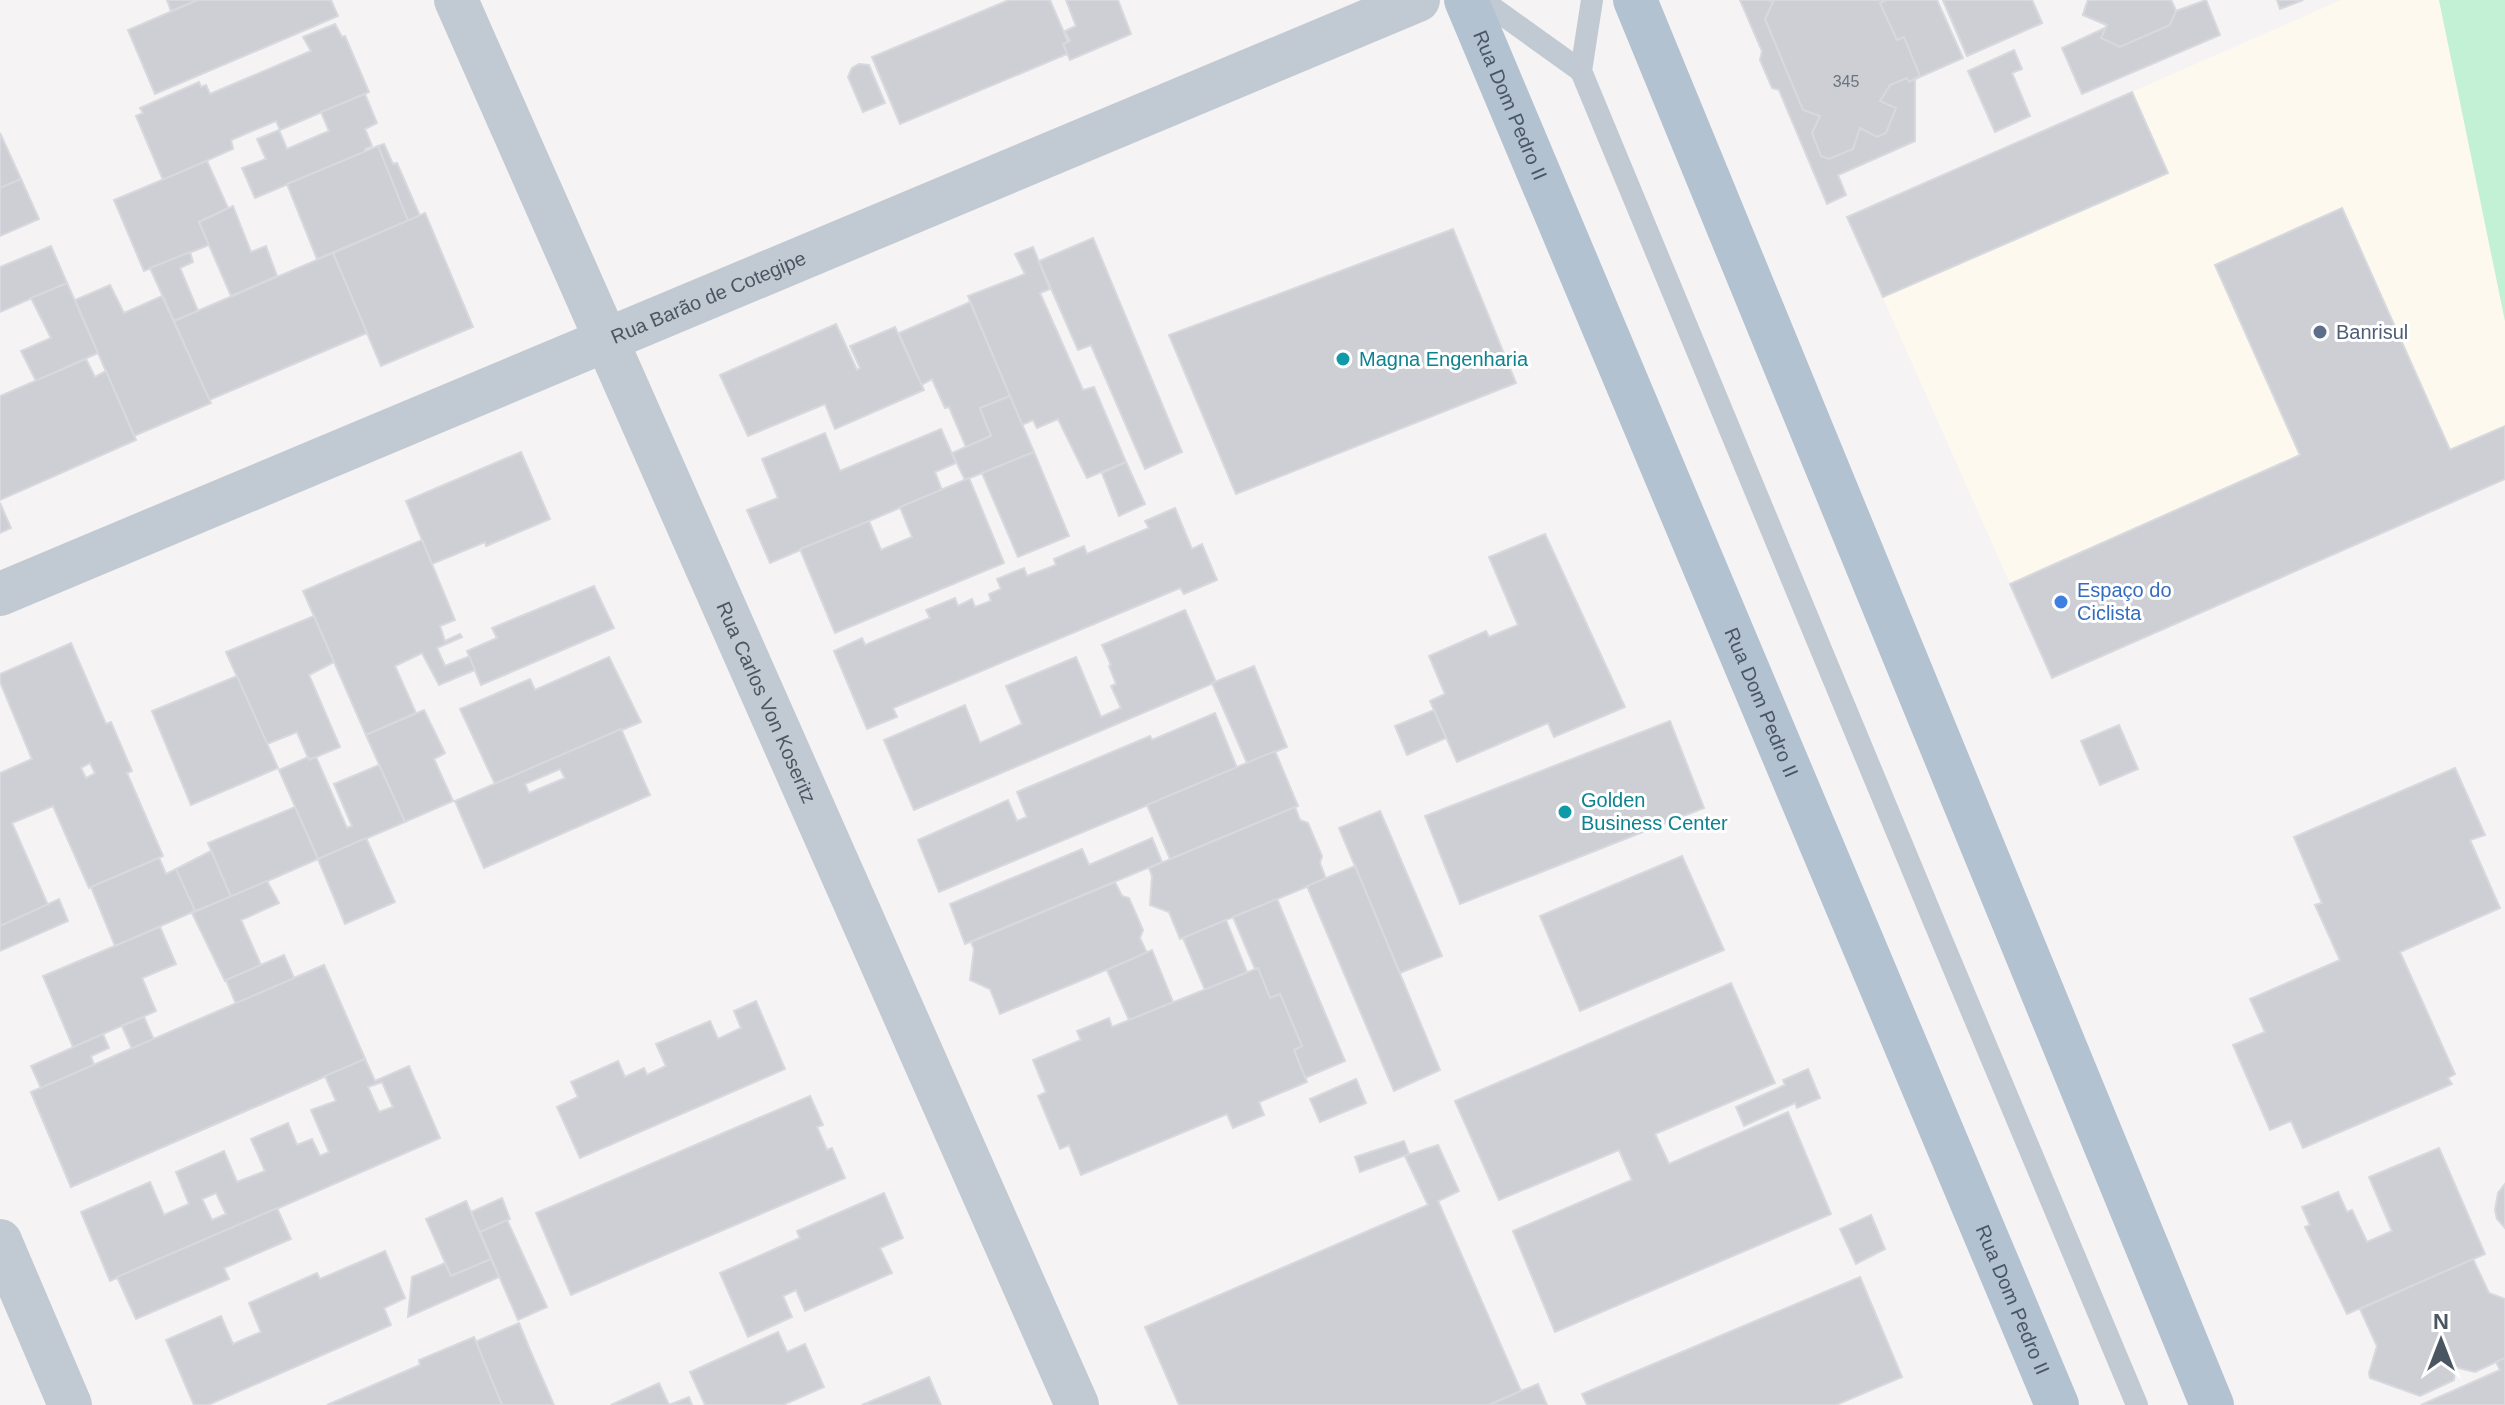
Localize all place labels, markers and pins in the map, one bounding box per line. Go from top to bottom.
place label: Banrisul [2336,321,2408,343]
marker: Banrisul [2311,323,2329,341]
place label: Magna Engenharia [1359,348,1529,370]
marker: Magna Engenharia [1334,350,1352,368]
place label: Espaço do Ciclista [2077,579,2172,624]
marker: Espaço do Ciclista [2052,593,2070,611]
place label: Golden Business Center [1581,789,1728,834]
marker: Golden Business Center [1556,803,1574,821]

